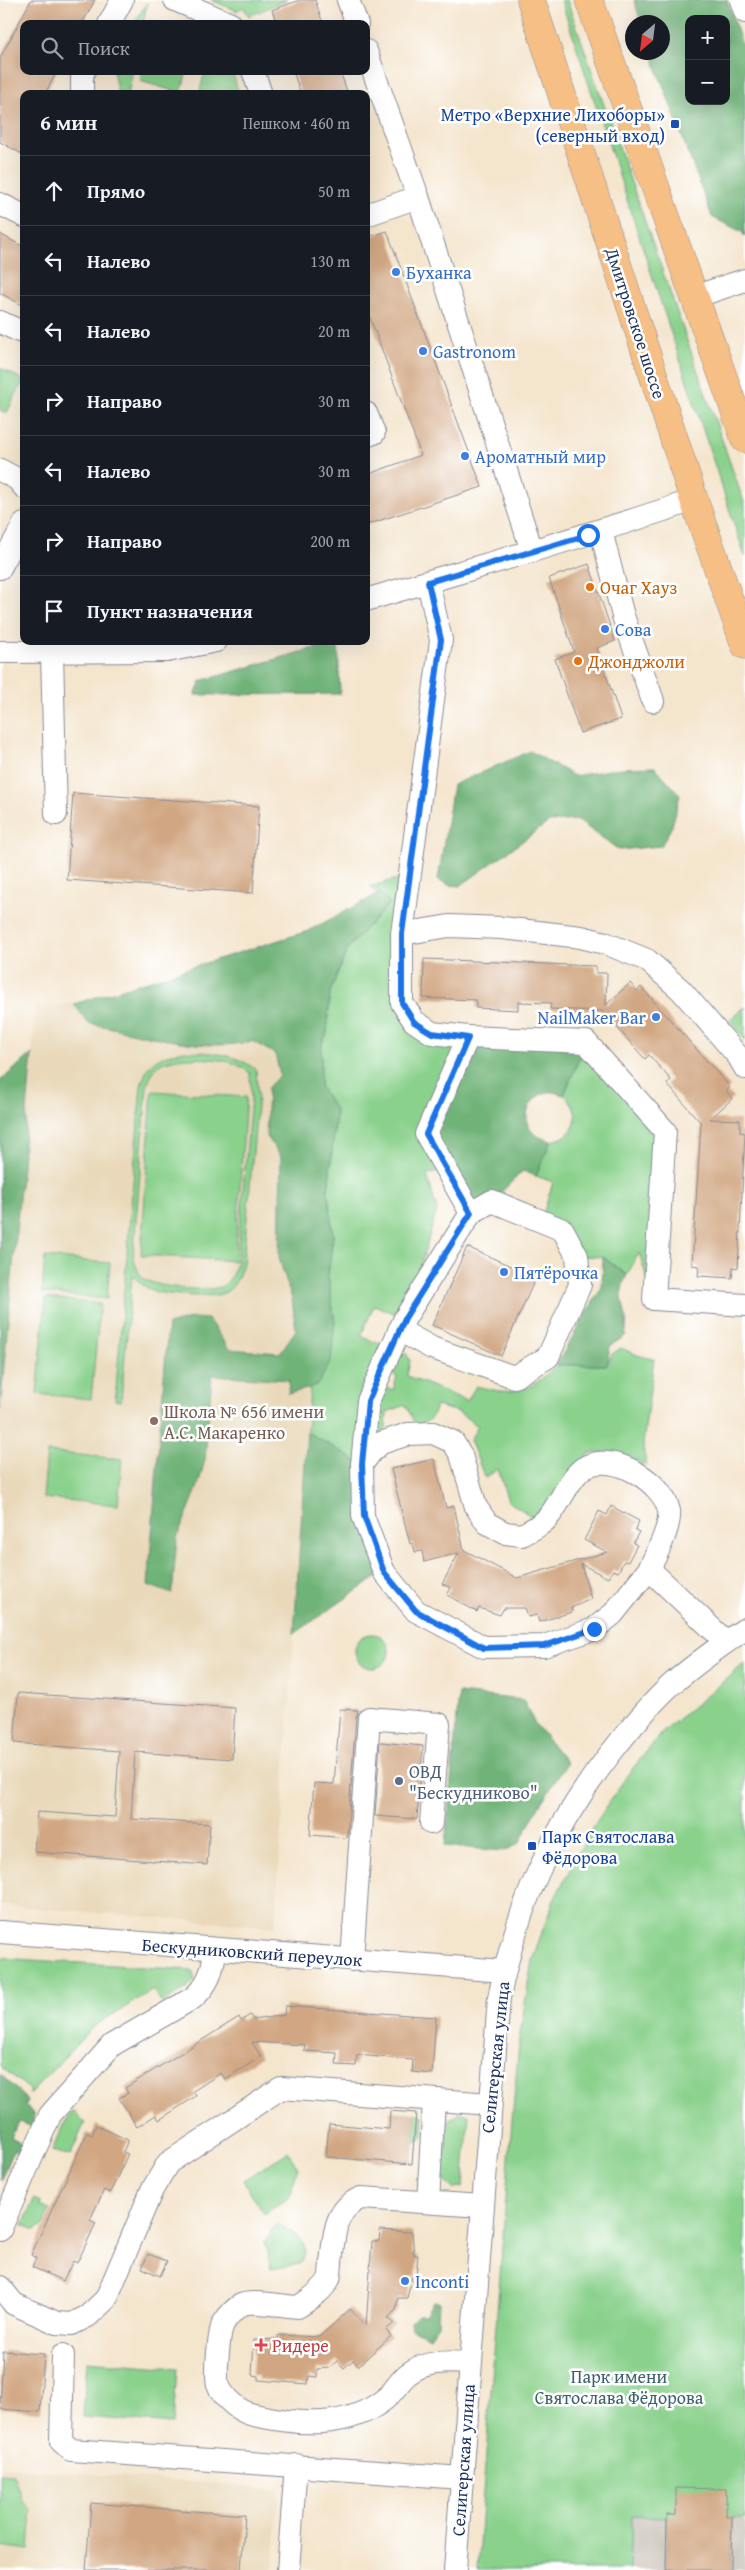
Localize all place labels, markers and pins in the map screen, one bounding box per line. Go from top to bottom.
place label: Метро «Верхние Лихоборы» (северный вход) [441,101,665,149]
marker: Метро «Верхние Лихоборы» (северный вход) [669,118,681,130]
place label: Буханка [406,259,472,286]
marker: Буханка [390,266,402,278]
place label: Gastronom [433,338,516,365]
marker: Gastronom [417,345,429,357]
place label: Ароматный мир [475,443,606,470]
marker: Ароматный мир [459,450,471,462]
place label: Очаг Хауз [600,574,678,601]
marker: Очаг Хауз [584,581,596,593]
place label: Сова [615,616,652,643]
marker: Сова [599,623,611,635]
place label: Джонджоли [587,648,685,675]
marker: Джонджоли [572,655,584,667]
place label: NailMaker Bar [538,1004,647,1031]
marker: NailMaker Bar [650,1011,662,1023]
place label: Пятёрочка [514,1259,599,1286]
marker: Пятёрочка [498,1266,510,1278]
place label: Школа № 656 имени А.С. Макаренко [164,1398,324,1446]
marker: Школа № 656 имени А.С. Макаренко [148,1415,160,1427]
place label: ОВД "Бескудниково" [409,1758,538,1806]
marker: ОВД "Бескудниково" [393,1775,405,1787]
place label: Парк Святослава Фёдорова [542,1823,675,1871]
marker: Парк Святослава Фёдорова [526,1840,538,1852]
place label: Inconti [415,2268,469,2295]
marker: Inconti [399,2275,411,2287]
place label: Ридере [272,2332,329,2359]
marker: Ридере [254,2338,268,2352]

